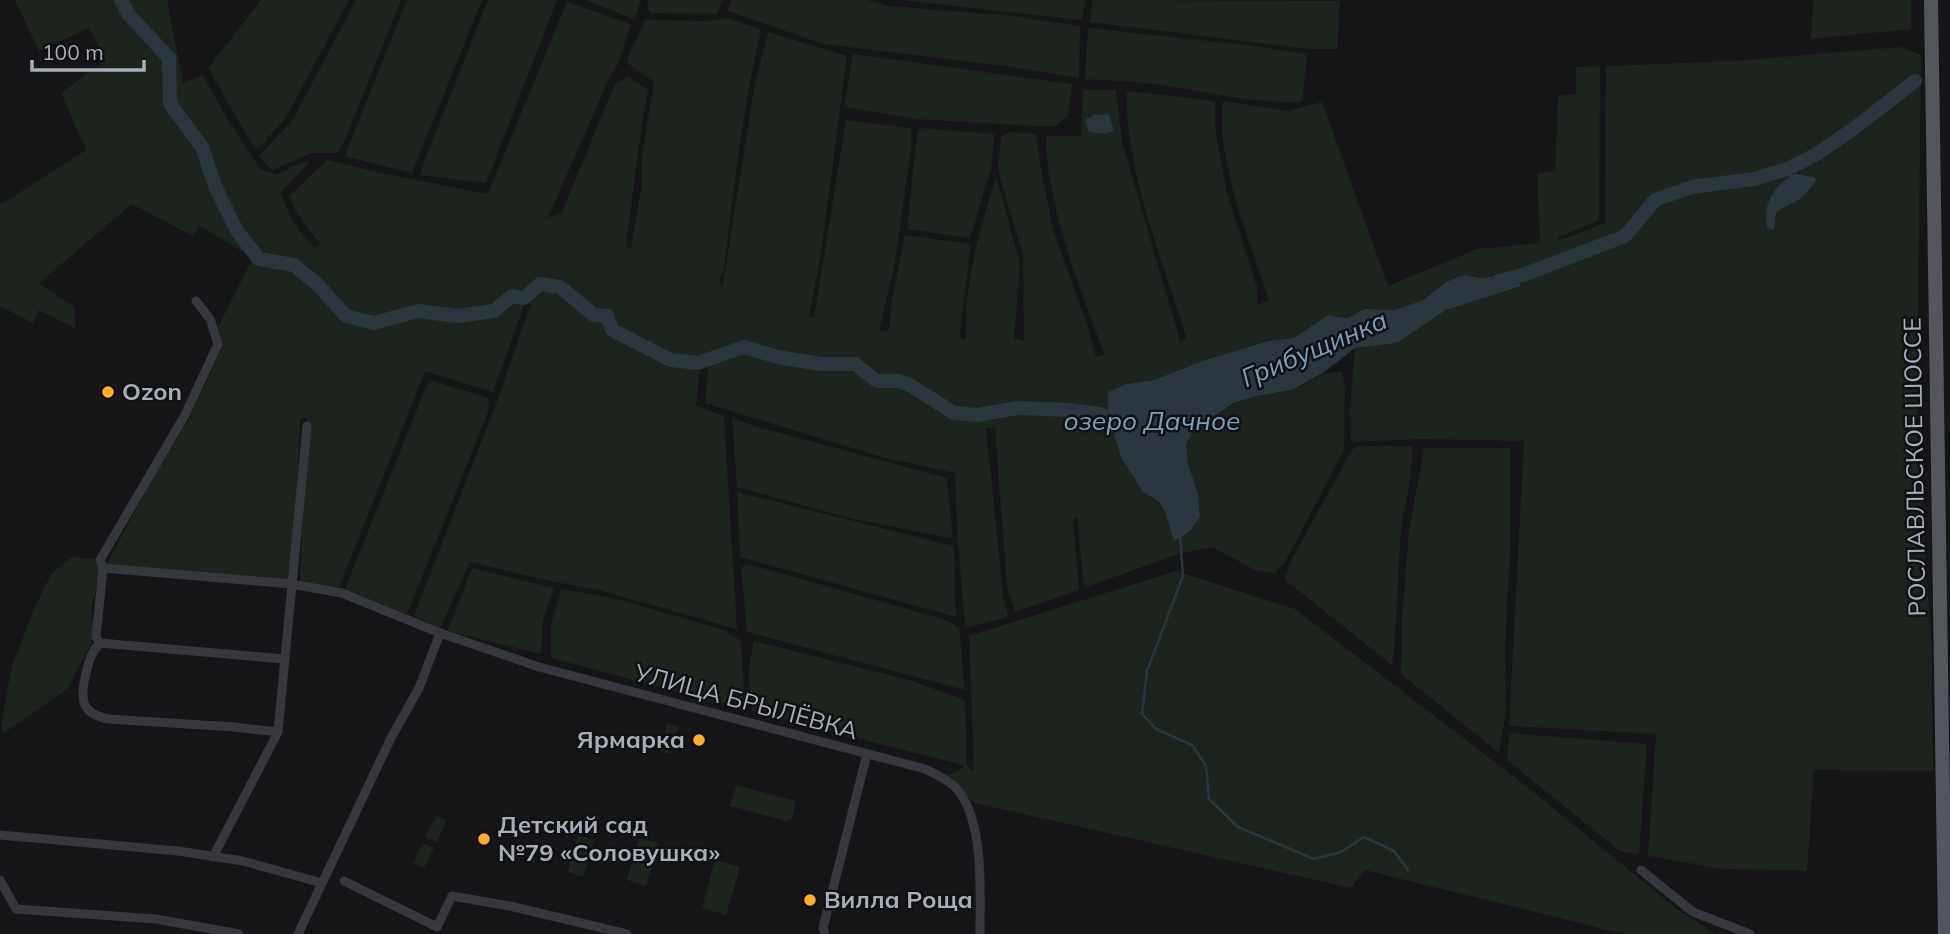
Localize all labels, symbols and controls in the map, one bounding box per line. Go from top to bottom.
scale bar [32,28,144,72]
text: 100 m [42,39,104,65]
water label: Грибущинка [1236,303,1392,394]
street label: РОСЛАВЛЬСКОЕ ШОССЕ [1896,317,1932,617]
place label: Ozon [122,376,182,406]
marker: Ozon [100,384,116,400]
water label: озеро Дачное [1064,404,1240,437]
street label: УЛИЦА БРЫЛЁВКА [630,657,861,745]
place label: Ярмарка [577,724,685,754]
marker: Ярмарка [691,732,707,748]
place label: Детский сад №79 «Соловушка» [498,809,720,867]
marker: Детский сад №79 «Соловушка» [476,831,492,847]
place label: Вилла Роща [824,884,973,914]
marker: Вилла Роща [802,892,818,908]

